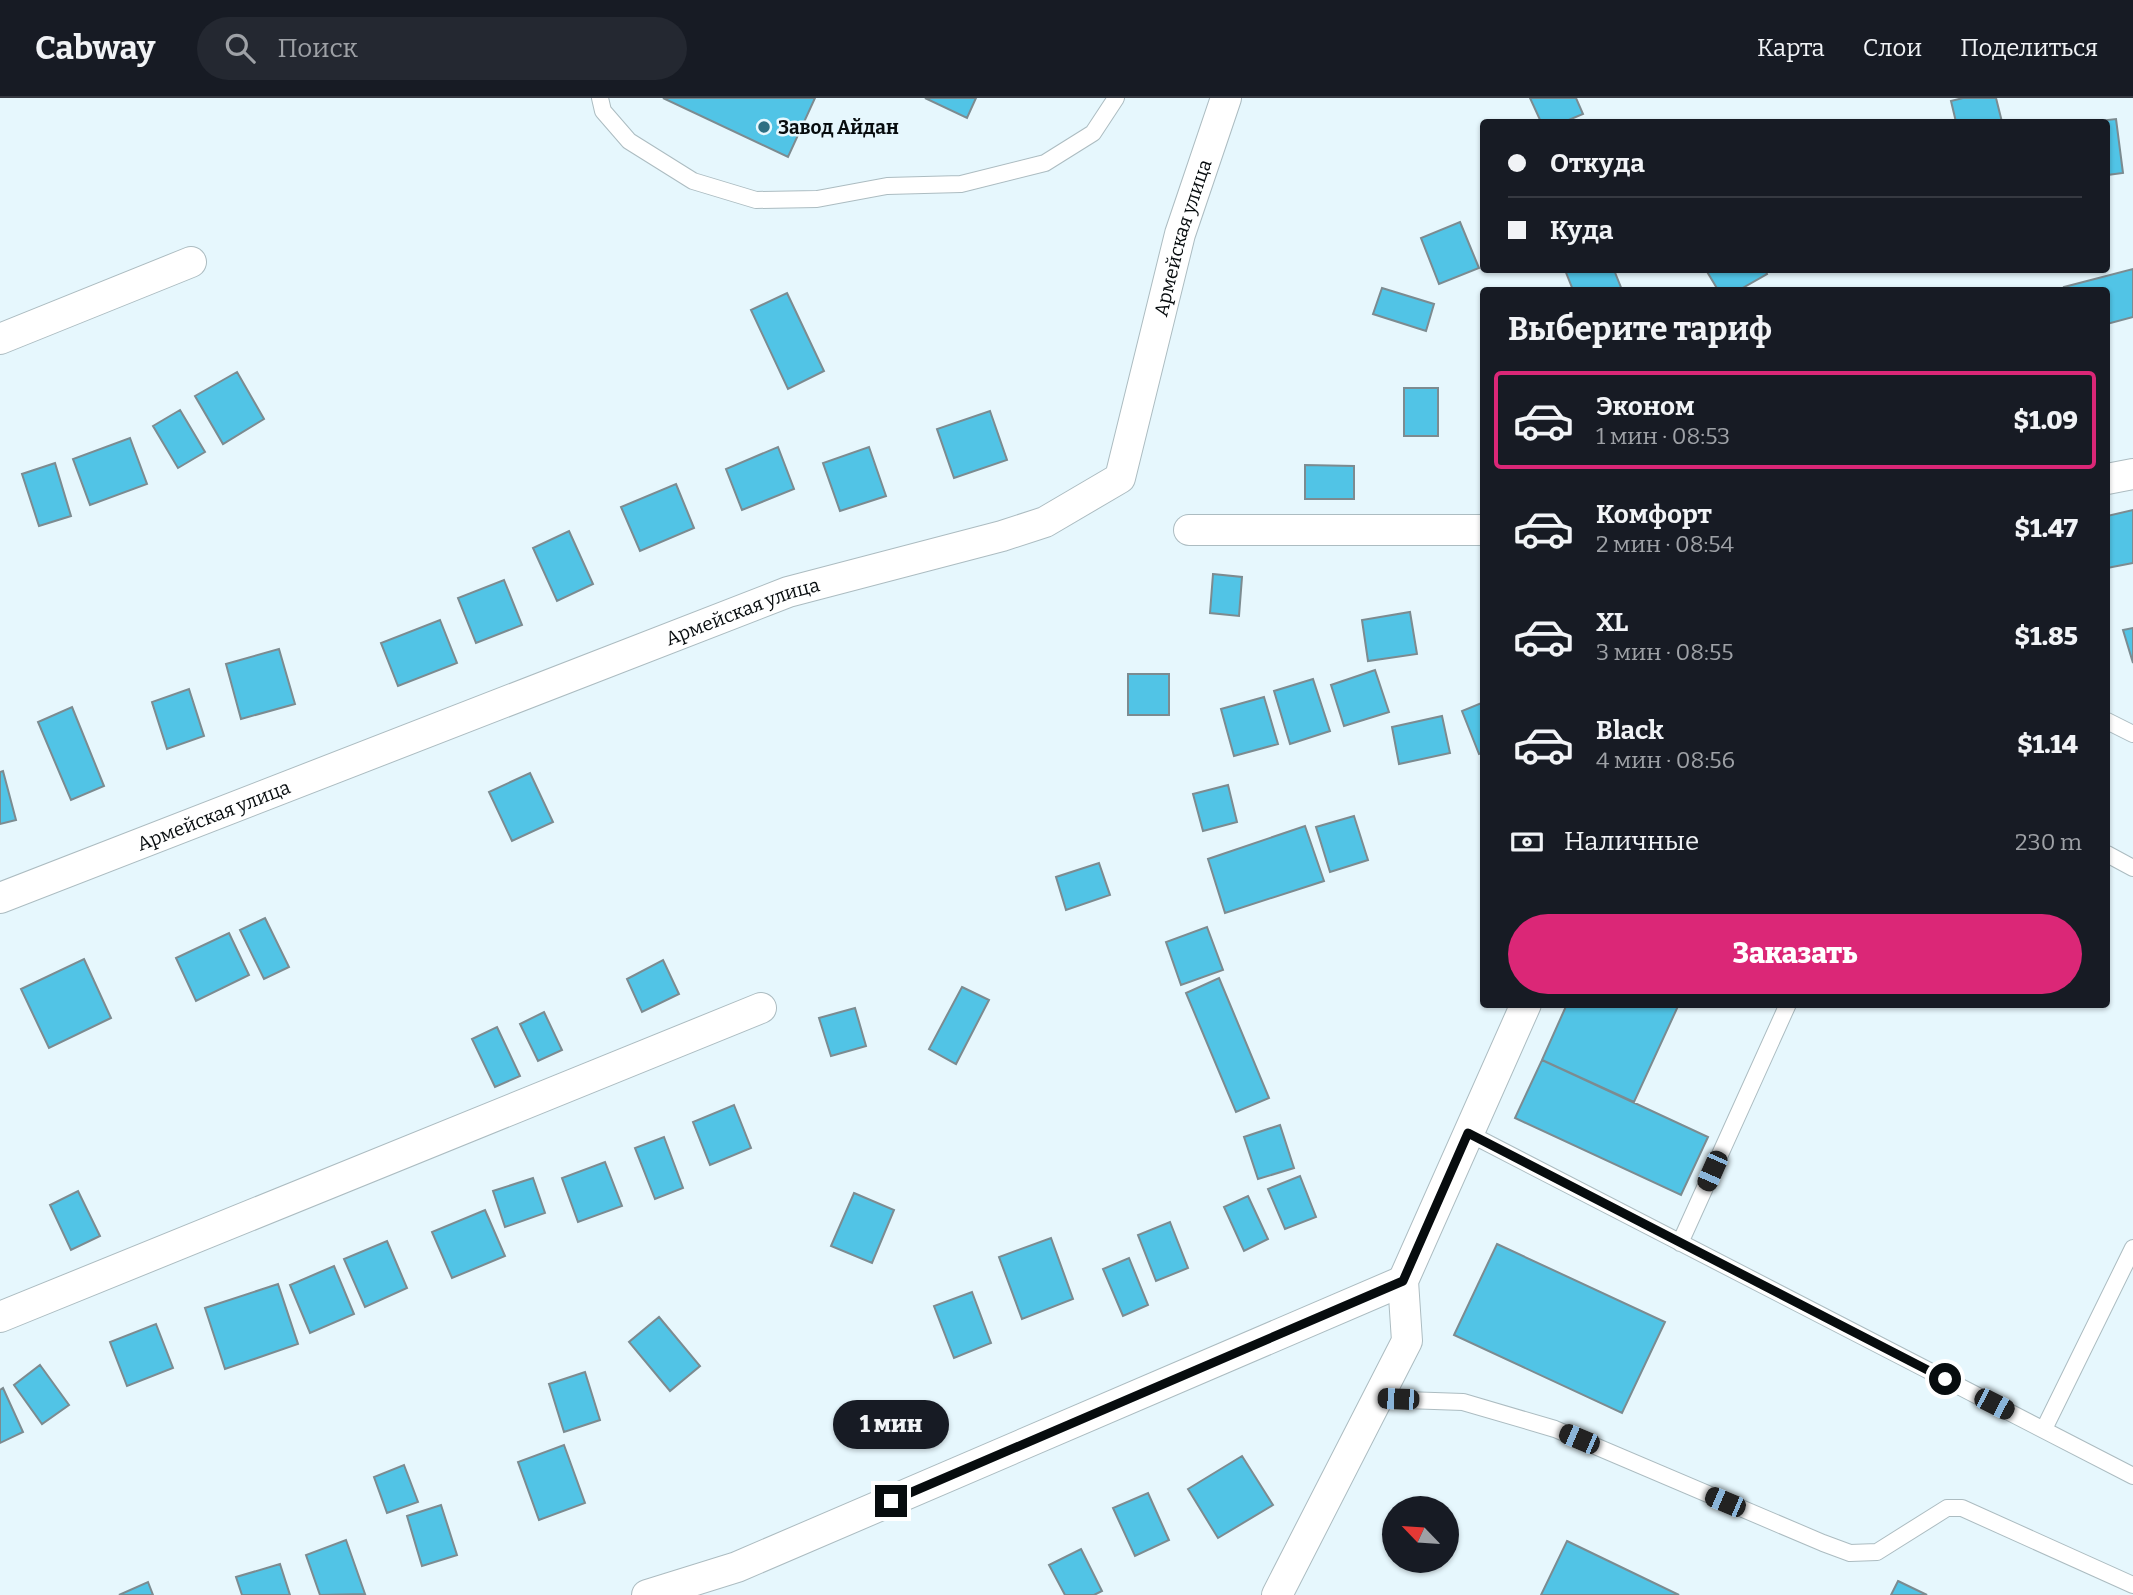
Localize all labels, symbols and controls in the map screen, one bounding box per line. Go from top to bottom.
search box [197,17,687,80]
text: Cabway [35,28,155,68]
icon: search [221,29,259,67]
text: Поиск [277,33,358,64]
text: Карта [1757,34,1825,62]
text: Слои [1863,34,1922,62]
text: Поделиться [1960,34,2098,62]
place label: Завод Айдан [778,116,899,139]
marker: Завод Айдан [756,119,772,135]
text: Откуда [1550,148,1645,179]
street label: Армейская улица [1149,156,1217,319]
text: Куда [1550,215,1613,246]
text: Выберите тариф [1508,310,1772,348]
icon: car [1512,389,1575,452]
text: Эконом [1596,391,1695,422]
text: $1.09 [2014,405,2078,436]
text: 1 мин · 08:53 [1596,422,1730,450]
icon: car [1512,497,1575,560]
text: Комфорт [1596,499,1712,530]
text: $1.47 [2015,513,2078,544]
text: 2 мин · 08:54 [1596,530,1734,558]
street label: Армейская улица [662,573,823,650]
icon: car [1512,605,1575,668]
text: XL [1596,607,1628,638]
text: $1.85 [2014,621,2078,652]
text: 3 мин · 08:55 [1596,638,1733,666]
icon: car [1512,713,1575,776]
text: Black [1596,715,1664,746]
text: $1.14 [2017,729,2078,760]
text: 4 мин · 08:56 [1596,746,1735,774]
street label: Армейская улица [134,775,294,856]
icon: cash [1508,823,1546,861]
text: Наличные [1564,826,1699,857]
text: 230 m [2015,828,2082,856]
button: Заказать [1508,914,2082,994]
car [1694,1148,1731,1194]
route start [1929,1363,1961,1395]
car [1971,1385,2018,1423]
car [1377,1388,1420,1410]
callout: 1 мин [833,1400,949,1448]
text: 1 мин [860,1410,922,1438]
car [1556,1421,1603,1457]
car [1702,1484,1749,1520]
route end [875,1485,907,1517]
north arrow [1382,1496,1460,1573]
map controls [1382,1496,1459,1573]

